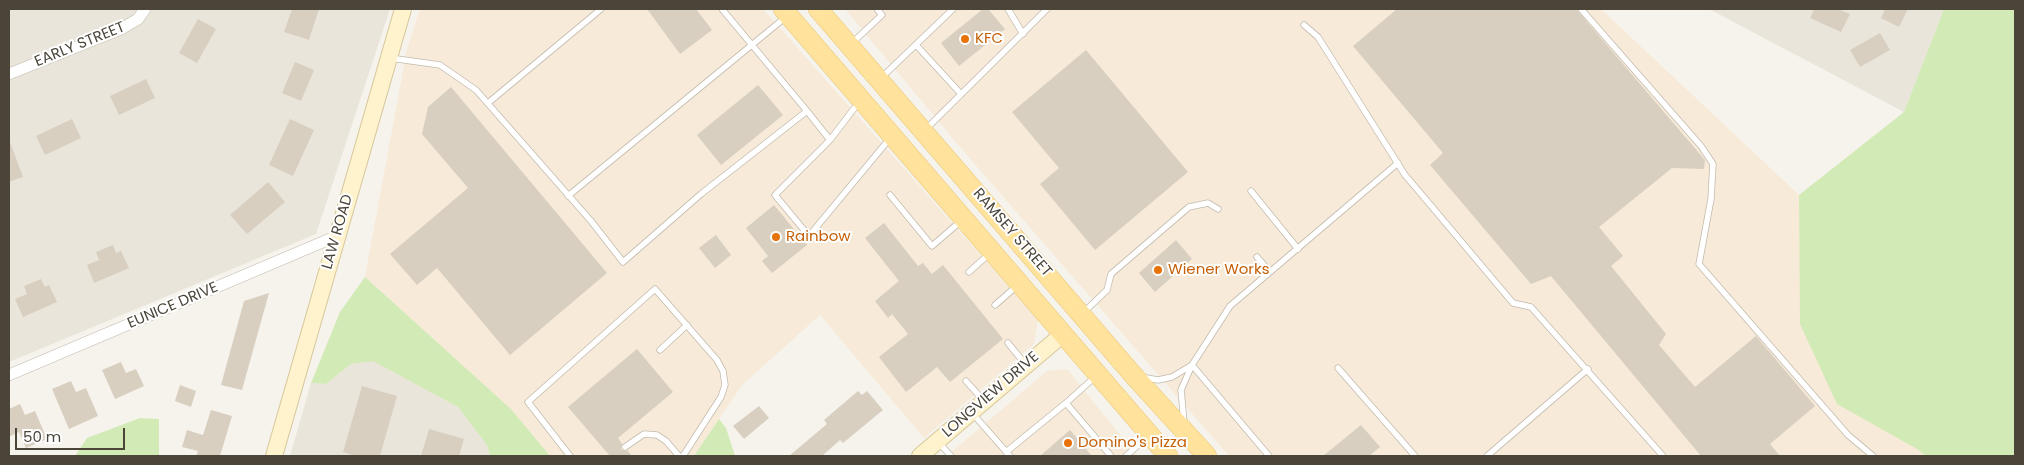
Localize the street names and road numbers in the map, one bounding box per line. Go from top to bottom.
street label: EARLY STREET [32,19,128,71]
street label: RAMSEY STREET [969,185,1055,281]
street label: LAW ROAD [319,193,357,271]
street label: EUNICE DRIVE [125,279,221,333]
street label: LONGVIEW DRIVE [939,348,1043,442]

